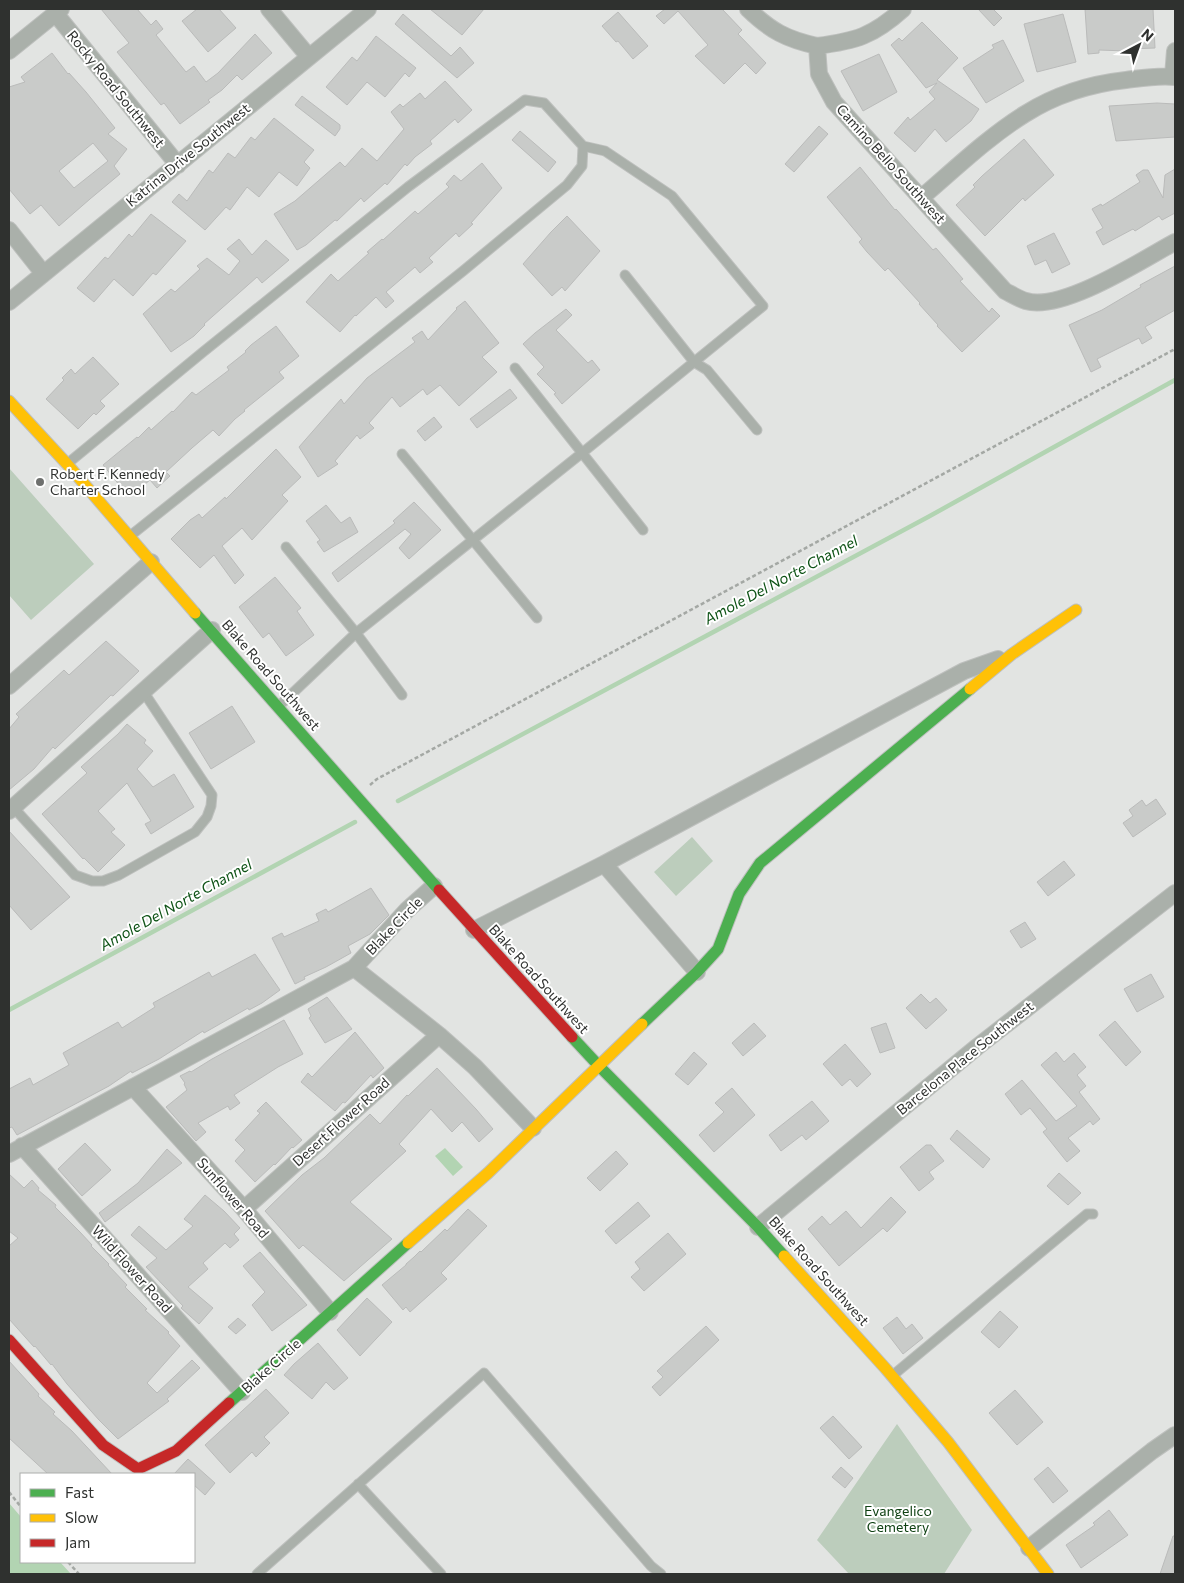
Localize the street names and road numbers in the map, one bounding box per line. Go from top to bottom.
street label: Rocky Road Southwest [64,27,169,151]
street label: Katrina Drive Southwest [122,99,253,210]
street label: Camino Bello Southwest [833,100,950,227]
street label: Blake Road Southwest [219,616,324,734]
street label: Blake Circle [362,893,425,958]
street label: Blake Road Southwest [486,921,593,1037]
street label: Barcelona Place Southwest [893,997,1037,1118]
street label: Desert Flower Road [289,1074,393,1170]
street label: Sunflower Road [194,1154,273,1241]
street label: Blake Road Southwest [766,1213,873,1329]
street label: Wild Flower Road [89,1222,176,1316]
street label: Blake Circle [238,1335,304,1397]

